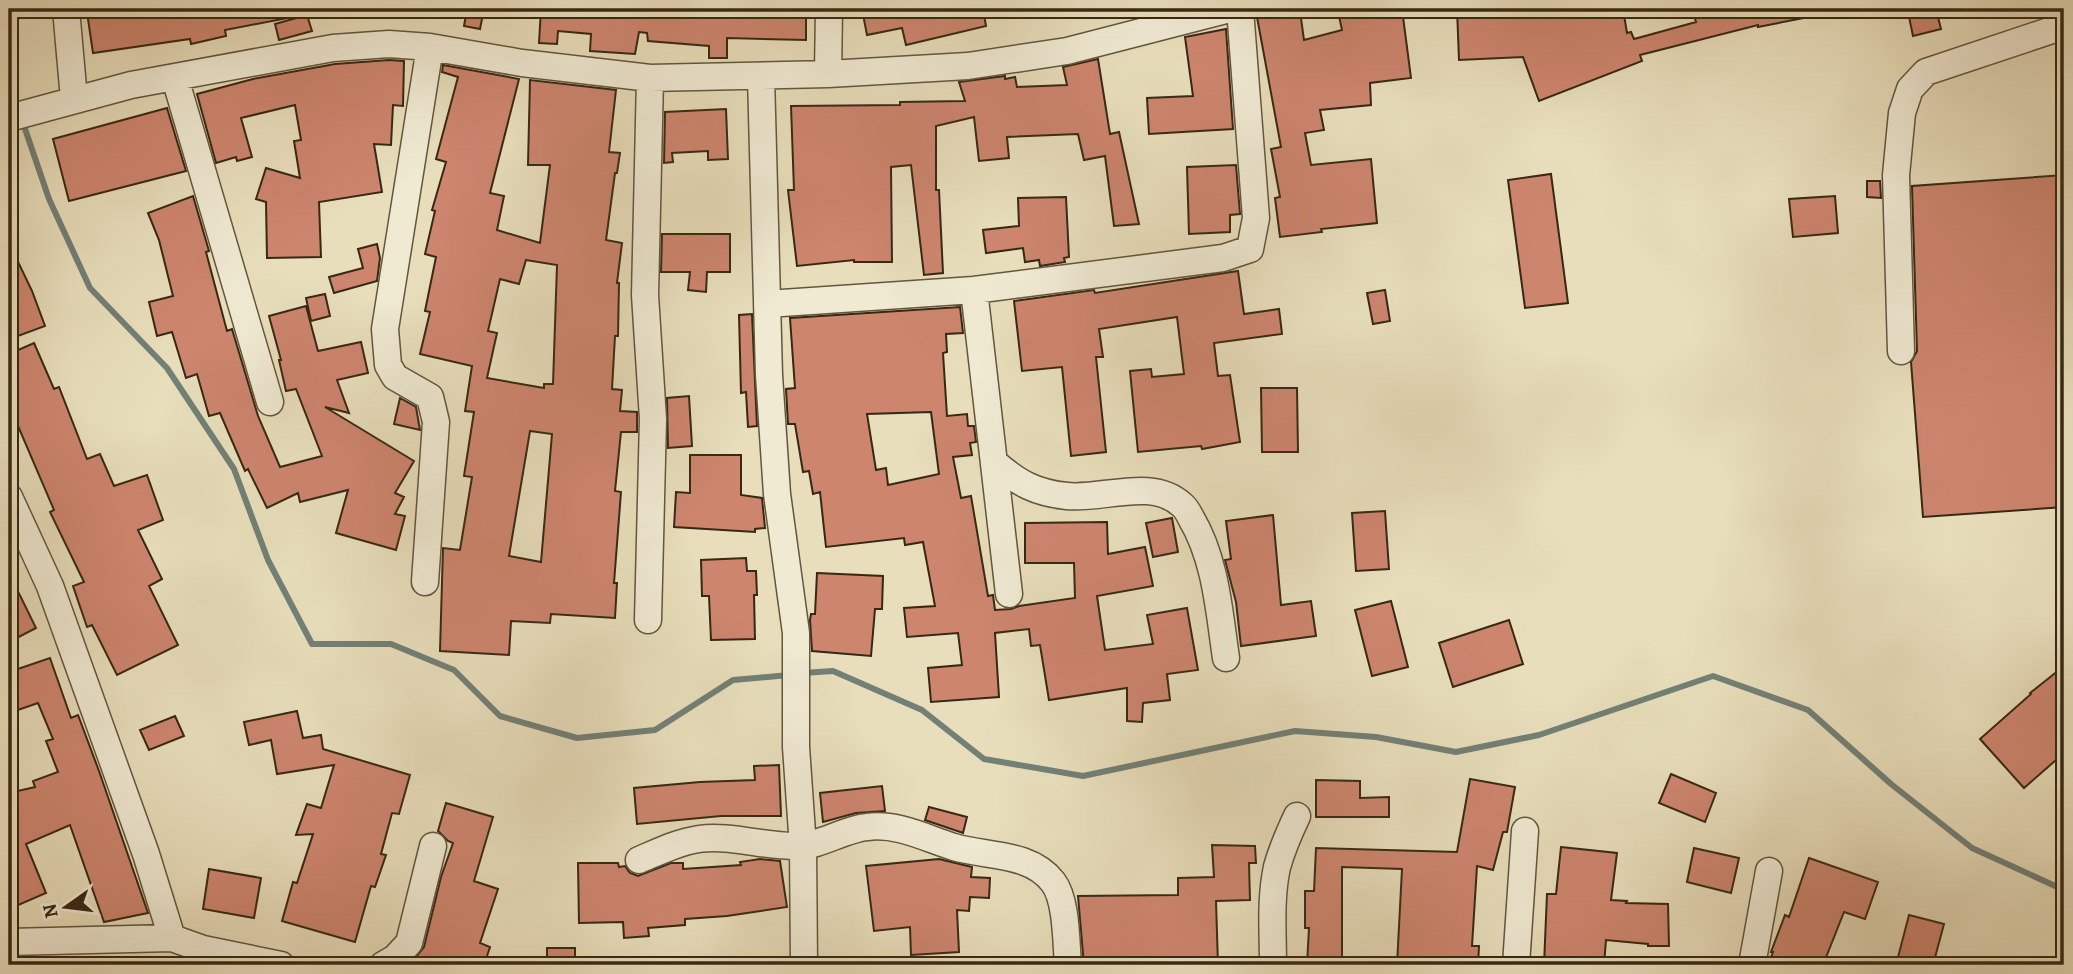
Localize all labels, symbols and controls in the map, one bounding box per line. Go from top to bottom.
north arrow [32,872,102,942]
text: N [36,901,65,921]

